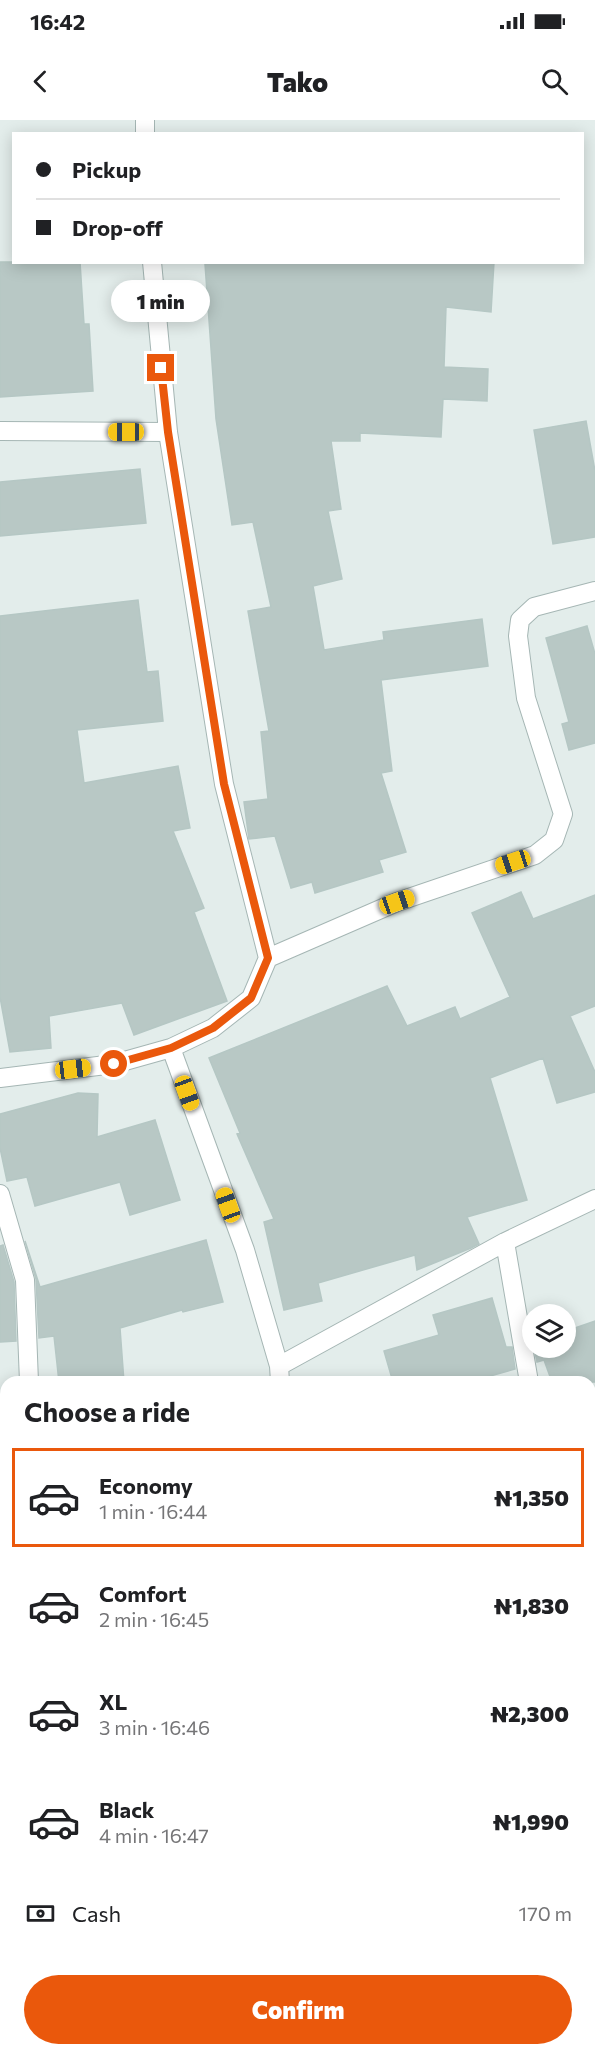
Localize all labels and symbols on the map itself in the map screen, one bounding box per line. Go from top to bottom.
callout: 1 min [112,281,210,323]
route end [147,354,174,381]
car [108,423,144,441]
car [493,848,533,876]
car [377,888,417,916]
route start [100,1050,127,1077]
car [54,1058,92,1080]
car [172,1073,202,1113]
car [213,1185,243,1225]

